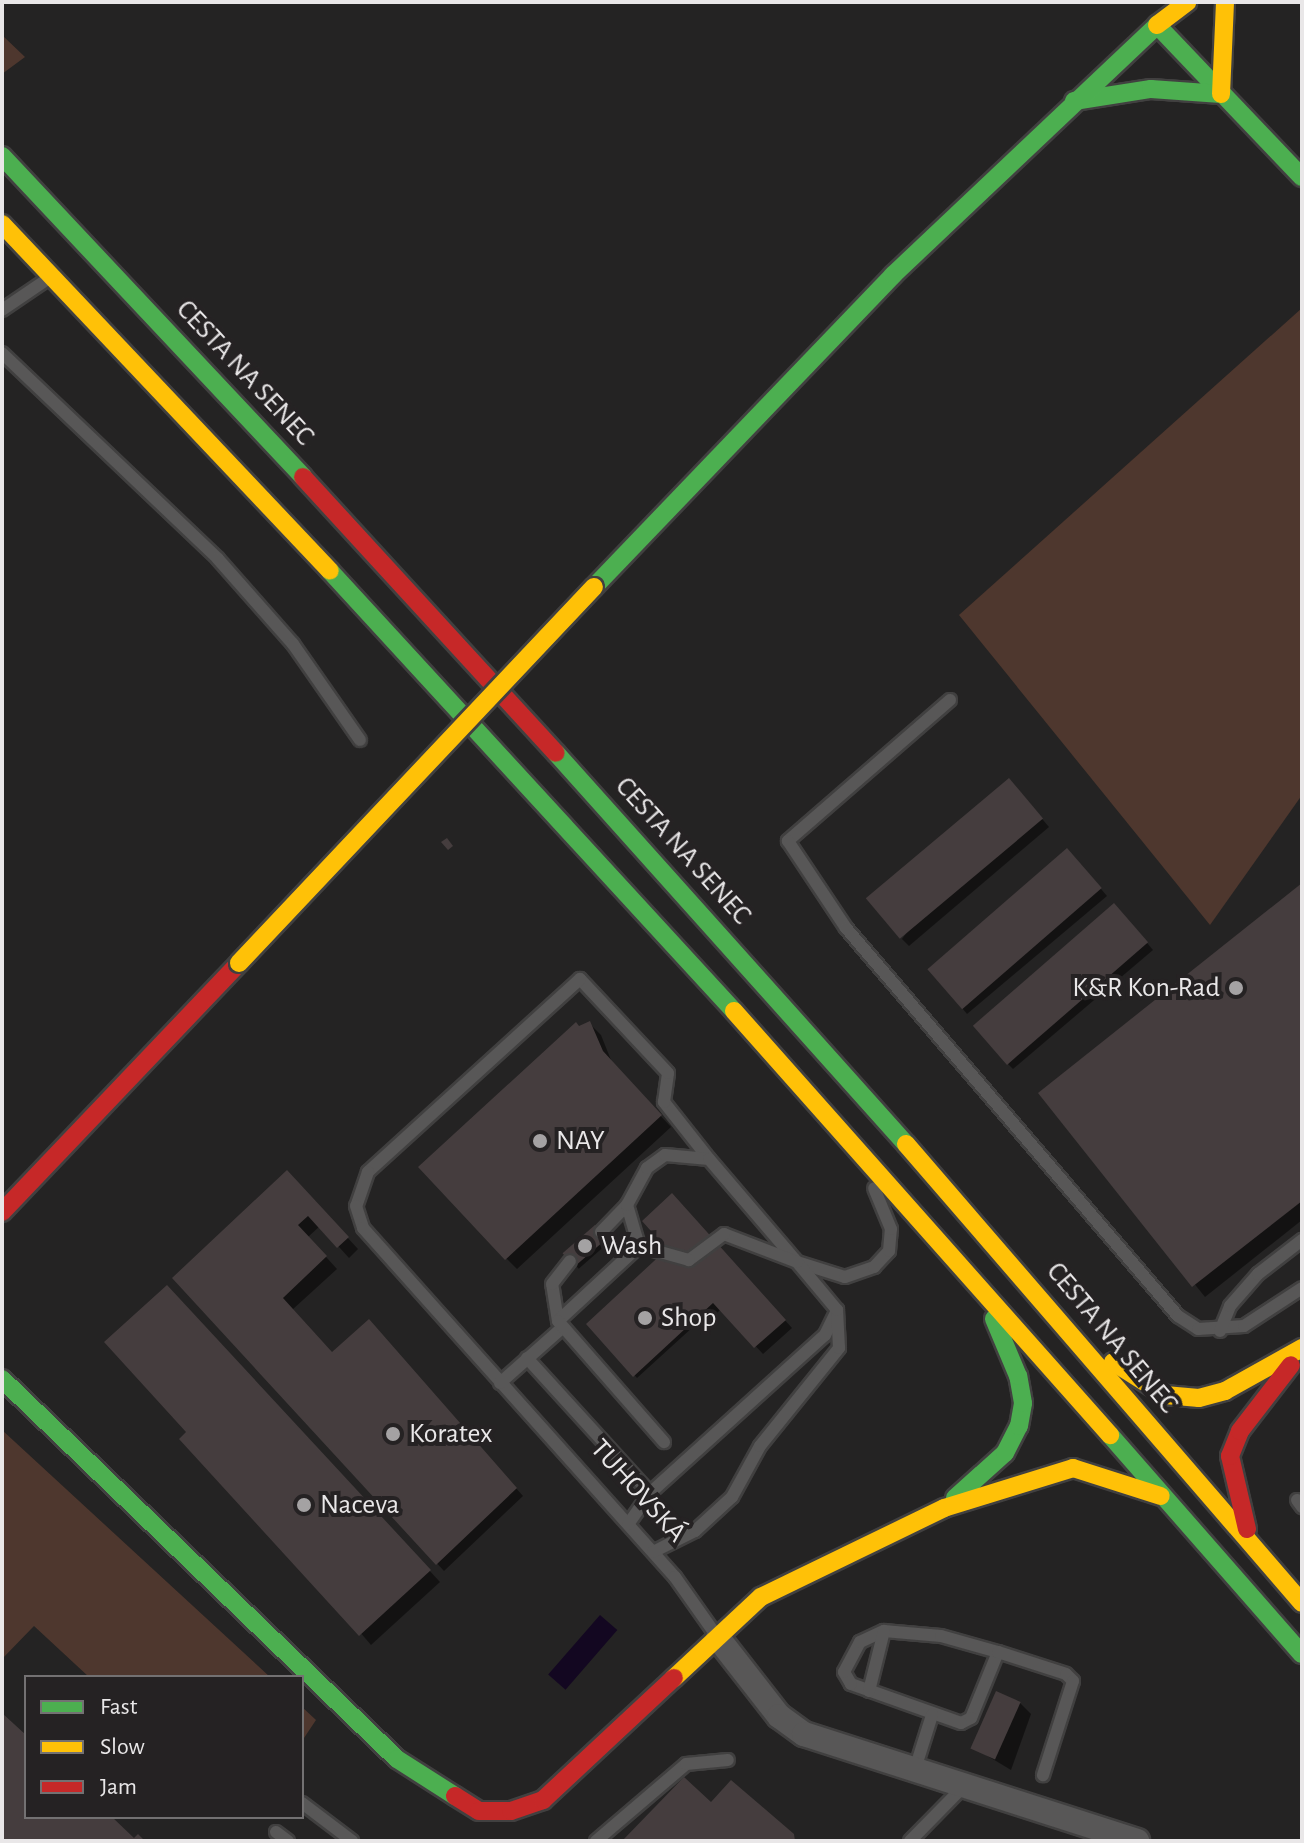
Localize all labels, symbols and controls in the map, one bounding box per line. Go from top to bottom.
street label: CESTA NA SENEC [169,293,321,453]
street label: CESTA NA SENEC [608,770,758,932]
place label: K&R Kon-Rad [1072,971,1220,1005]
marker: K&R Kon-Rad [1227,979,1245,997]
place label: NAY [556,1124,605,1158]
marker: NAY [531,1132,549,1150]
place label: Wash [601,1229,662,1263]
marker: Wash [576,1237,594,1255]
street label: CESTA NA SENEC [1039,1256,1185,1420]
place label: Shop [661,1301,716,1335]
marker: Shop [636,1309,654,1327]
place label: Koratex [409,1417,492,1451]
marker: Koratex [384,1425,402,1443]
street label: TUHOVSKÁ [583,1432,693,1550]
place label: Naceva [320,1488,399,1522]
marker: Naceva [295,1496,313,1514]
legend [24,1675,304,1819]
text: Fast [100,1695,137,1719]
text: Slow [100,1735,145,1759]
text: Jam [100,1775,137,1799]

